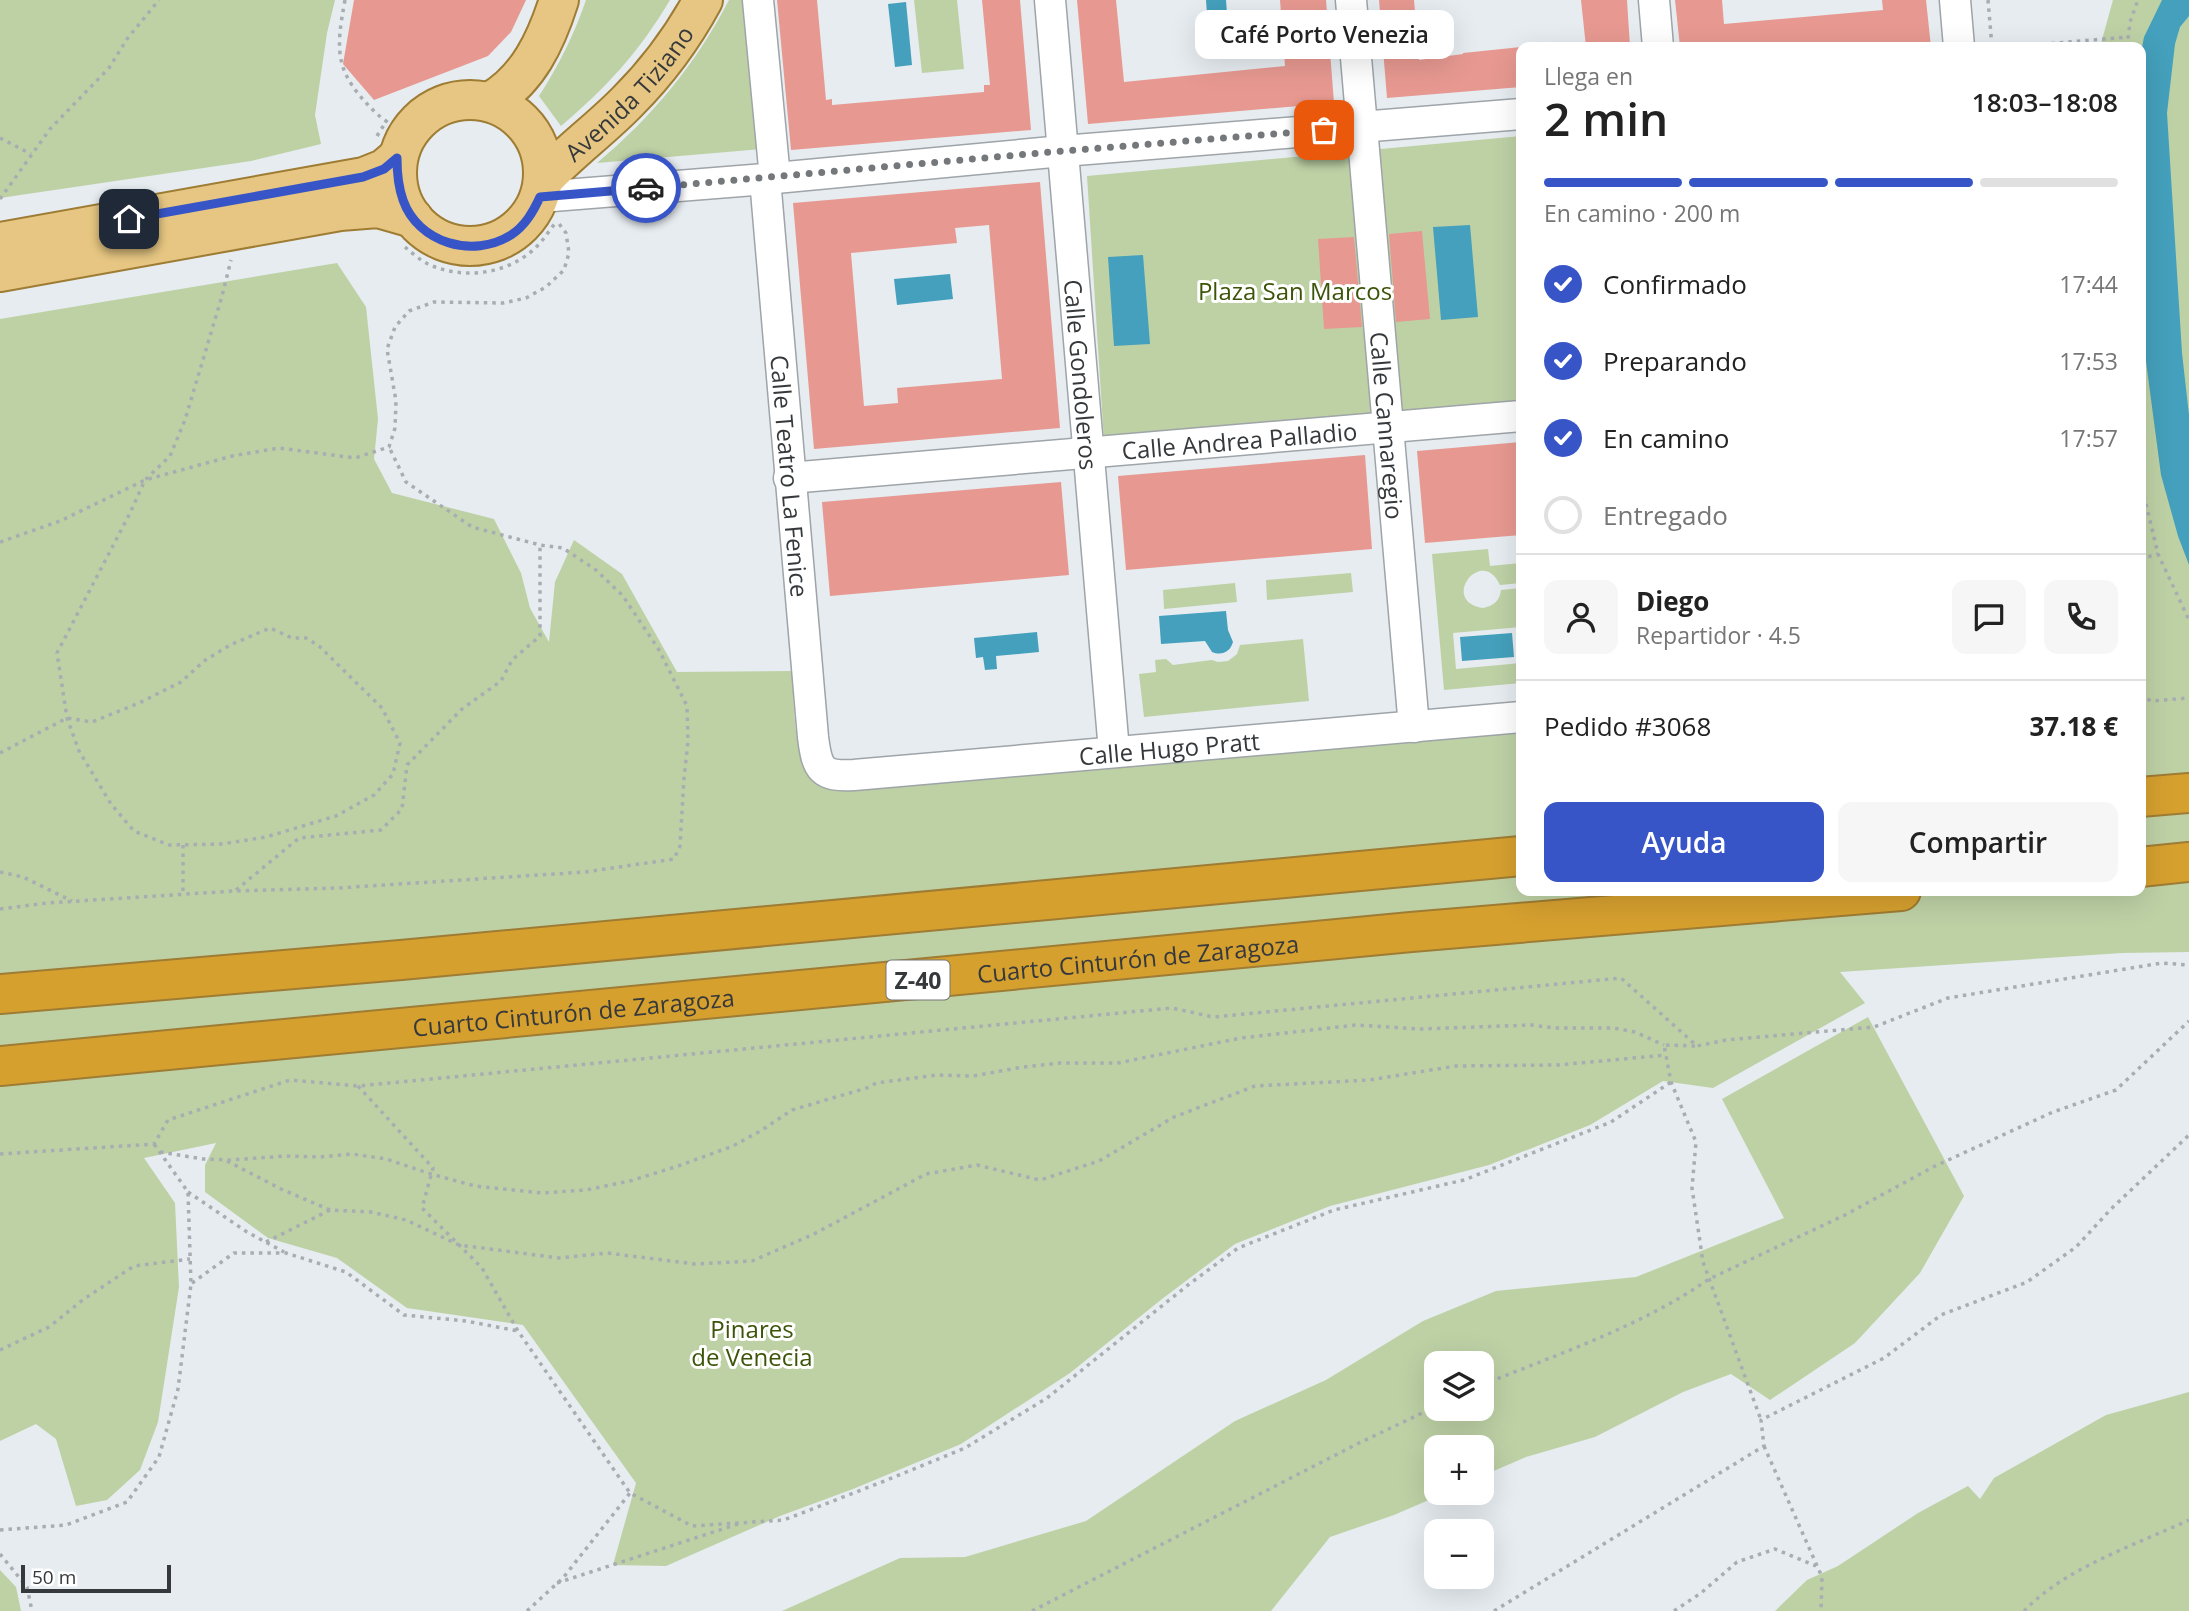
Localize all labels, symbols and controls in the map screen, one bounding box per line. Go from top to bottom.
callout: Café Porto Venezia [1194,11,1454,60]
text: Café Porto Venezia [1220,18,1429,50]
street label: Avenida Tiziano [557,19,700,168]
text: Llega en [1544,60,1633,92]
text: 18:03–18:08 [1972,84,2118,120]
text: 2 min [1544,87,1668,149]
pin [1294,100,1354,160]
icon: bag [1305,111,1343,149]
courier [611,153,681,223]
icon: car [627,169,665,207]
pin [99,189,159,249]
text: En camino · 200 m [1544,197,1740,229]
icon: home [110,200,148,238]
icon: check [1544,265,1582,303]
text: Confirmado [1603,266,1747,302]
text: 17:44 [2059,268,2118,300]
park label: Plaza San Marcos [1198,274,1392,307]
street label: Calle Gondoleros [1057,278,1106,471]
street label: Calle Cannaregio [1363,330,1412,521]
icon: check [1544,342,1582,380]
text: Preparando [1603,343,1747,379]
text: 17:53 [2059,345,2118,377]
street label: Calle Teatro La Fenice [764,353,817,598]
street label: Calle Andrea Palladio [1120,413,1358,466]
icon: check [1544,419,1582,457]
text: En camino [1603,420,1729,456]
text: 17:57 [2059,422,2118,454]
text: Entregado [1603,497,1728,533]
button: person [1544,580,1618,654]
button: chat [1952,580,2026,654]
button: phone [2044,580,2118,654]
text: Diego [1636,583,1709,619]
text: Repartidor · 4.5 [1636,619,1801,651]
text: Pedido #3068 [1544,708,1711,744]
text: 37.18 € [2030,708,2118,744]
street label: Calle Hugo Pratt [1078,723,1261,772]
button: Ayuda [1544,802,1824,882]
button: Compartir [1838,802,2118,882]
street label: Cuarto Cinturón de Zaragoza [975,926,1300,990]
road number: Z-40 [886,960,950,1000]
street label: Cuarto Cinturón de Zaragoza [411,980,736,1043]
park label: Pinares de Venecia [691,1312,813,1373]
map controls [1424,1351,1494,1589]
button: layers [1424,1351,1494,1421]
button: + [1424,1435,1494,1505]
button: − [1424,1519,1494,1589]
scale bar [21,1562,172,1594]
text: 50 m [32,1564,76,1590]

